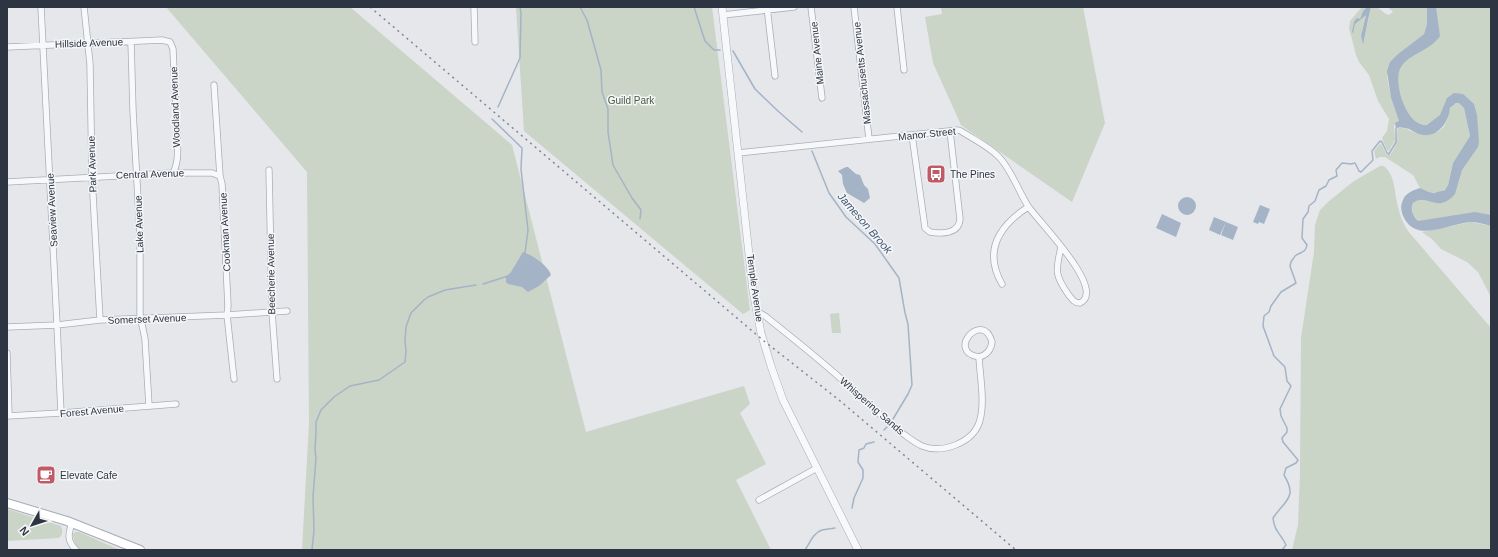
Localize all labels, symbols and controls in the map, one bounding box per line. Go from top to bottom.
street label: Maine Avenue [808,21,826,85]
street label: Massachusetts Avenue [851,21,873,125]
street label: Hillside Avenue [55,36,124,50]
street label: Woodland Avenue [168,66,182,148]
park label: Guild Park [608,95,655,106]
street label: Manor Street [898,125,957,142]
street label: Park Avenue [86,135,98,192]
bus stop icon: The Pines [925,163,947,185]
street label: Central Avenue [116,167,185,181]
place label: The Pines [950,169,995,180]
street label: Seaview Avenue [45,172,59,247]
water label: Jameson Brook [835,189,895,256]
street label: Cookman Avenue [217,192,233,272]
street label: Lake Avenue [132,195,146,253]
street label: Beecherie Avenue [265,233,277,315]
street label: Temple Avenue [745,253,765,323]
street label: Somerset Avenue [107,312,187,326]
street label: Whispering Sands [838,375,906,437]
street label: Forest Avenue [59,403,125,419]
cafe icon: Elevate Cafe [35,464,57,486]
place label: Elevate Cafe [60,470,118,481]
north arrow [12,505,52,545]
text: N [17,524,31,538]

